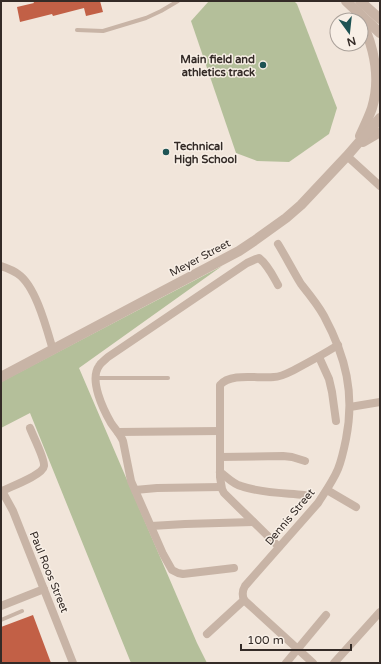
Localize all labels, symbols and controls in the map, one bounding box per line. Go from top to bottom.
north arrow [329,12,369,52]
text: N [346,34,357,49]
place label: Main field and athletics track [180,53,255,79]
marker: Main field and athletics track [258,60,268,70]
place label: Technical High School [173,140,237,167]
marker: Technical High School [161,147,171,157]
street label: Meyer Street [167,236,233,280]
street label: Dennis Street [263,486,317,548]
street label: Paul Roos Street [27,530,71,614]
scale bar [241,626,351,652]
text: 100 m [247,633,284,647]

